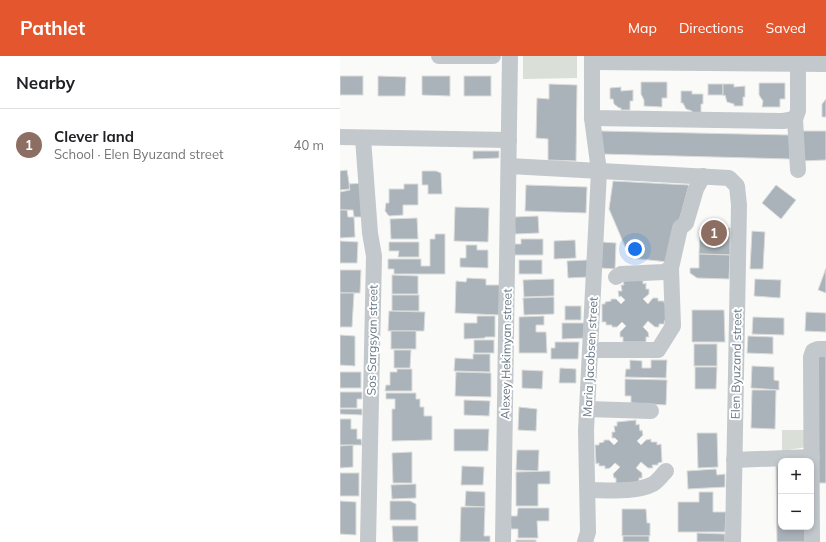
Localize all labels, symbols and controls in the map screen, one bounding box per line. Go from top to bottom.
text: Pathlet [20,16,85,40]
text: Map [628,19,657,37]
text: Directions [679,19,744,37]
text: Saved [766,19,806,37]
text: Nearby [16,72,75,93]
text: Clever land [54,127,134,146]
text: 1 [25,137,33,153]
text: 40 m [294,137,324,153]
text: School · Elen Byuzand street [54,146,224,162]
pin: 1 [701,218,727,248]
your location [625,239,645,259]
street label: Sos Sargsyan street [364,285,380,395]
street label: Alexey Hekimyan street [497,288,515,420]
street label: Maria Jacobsen street [579,297,601,417]
street label: Elen Byuzand street [728,309,744,419]
map controls [778,458,814,530]
button: + [778,458,814,494]
button: − [778,494,814,530]

